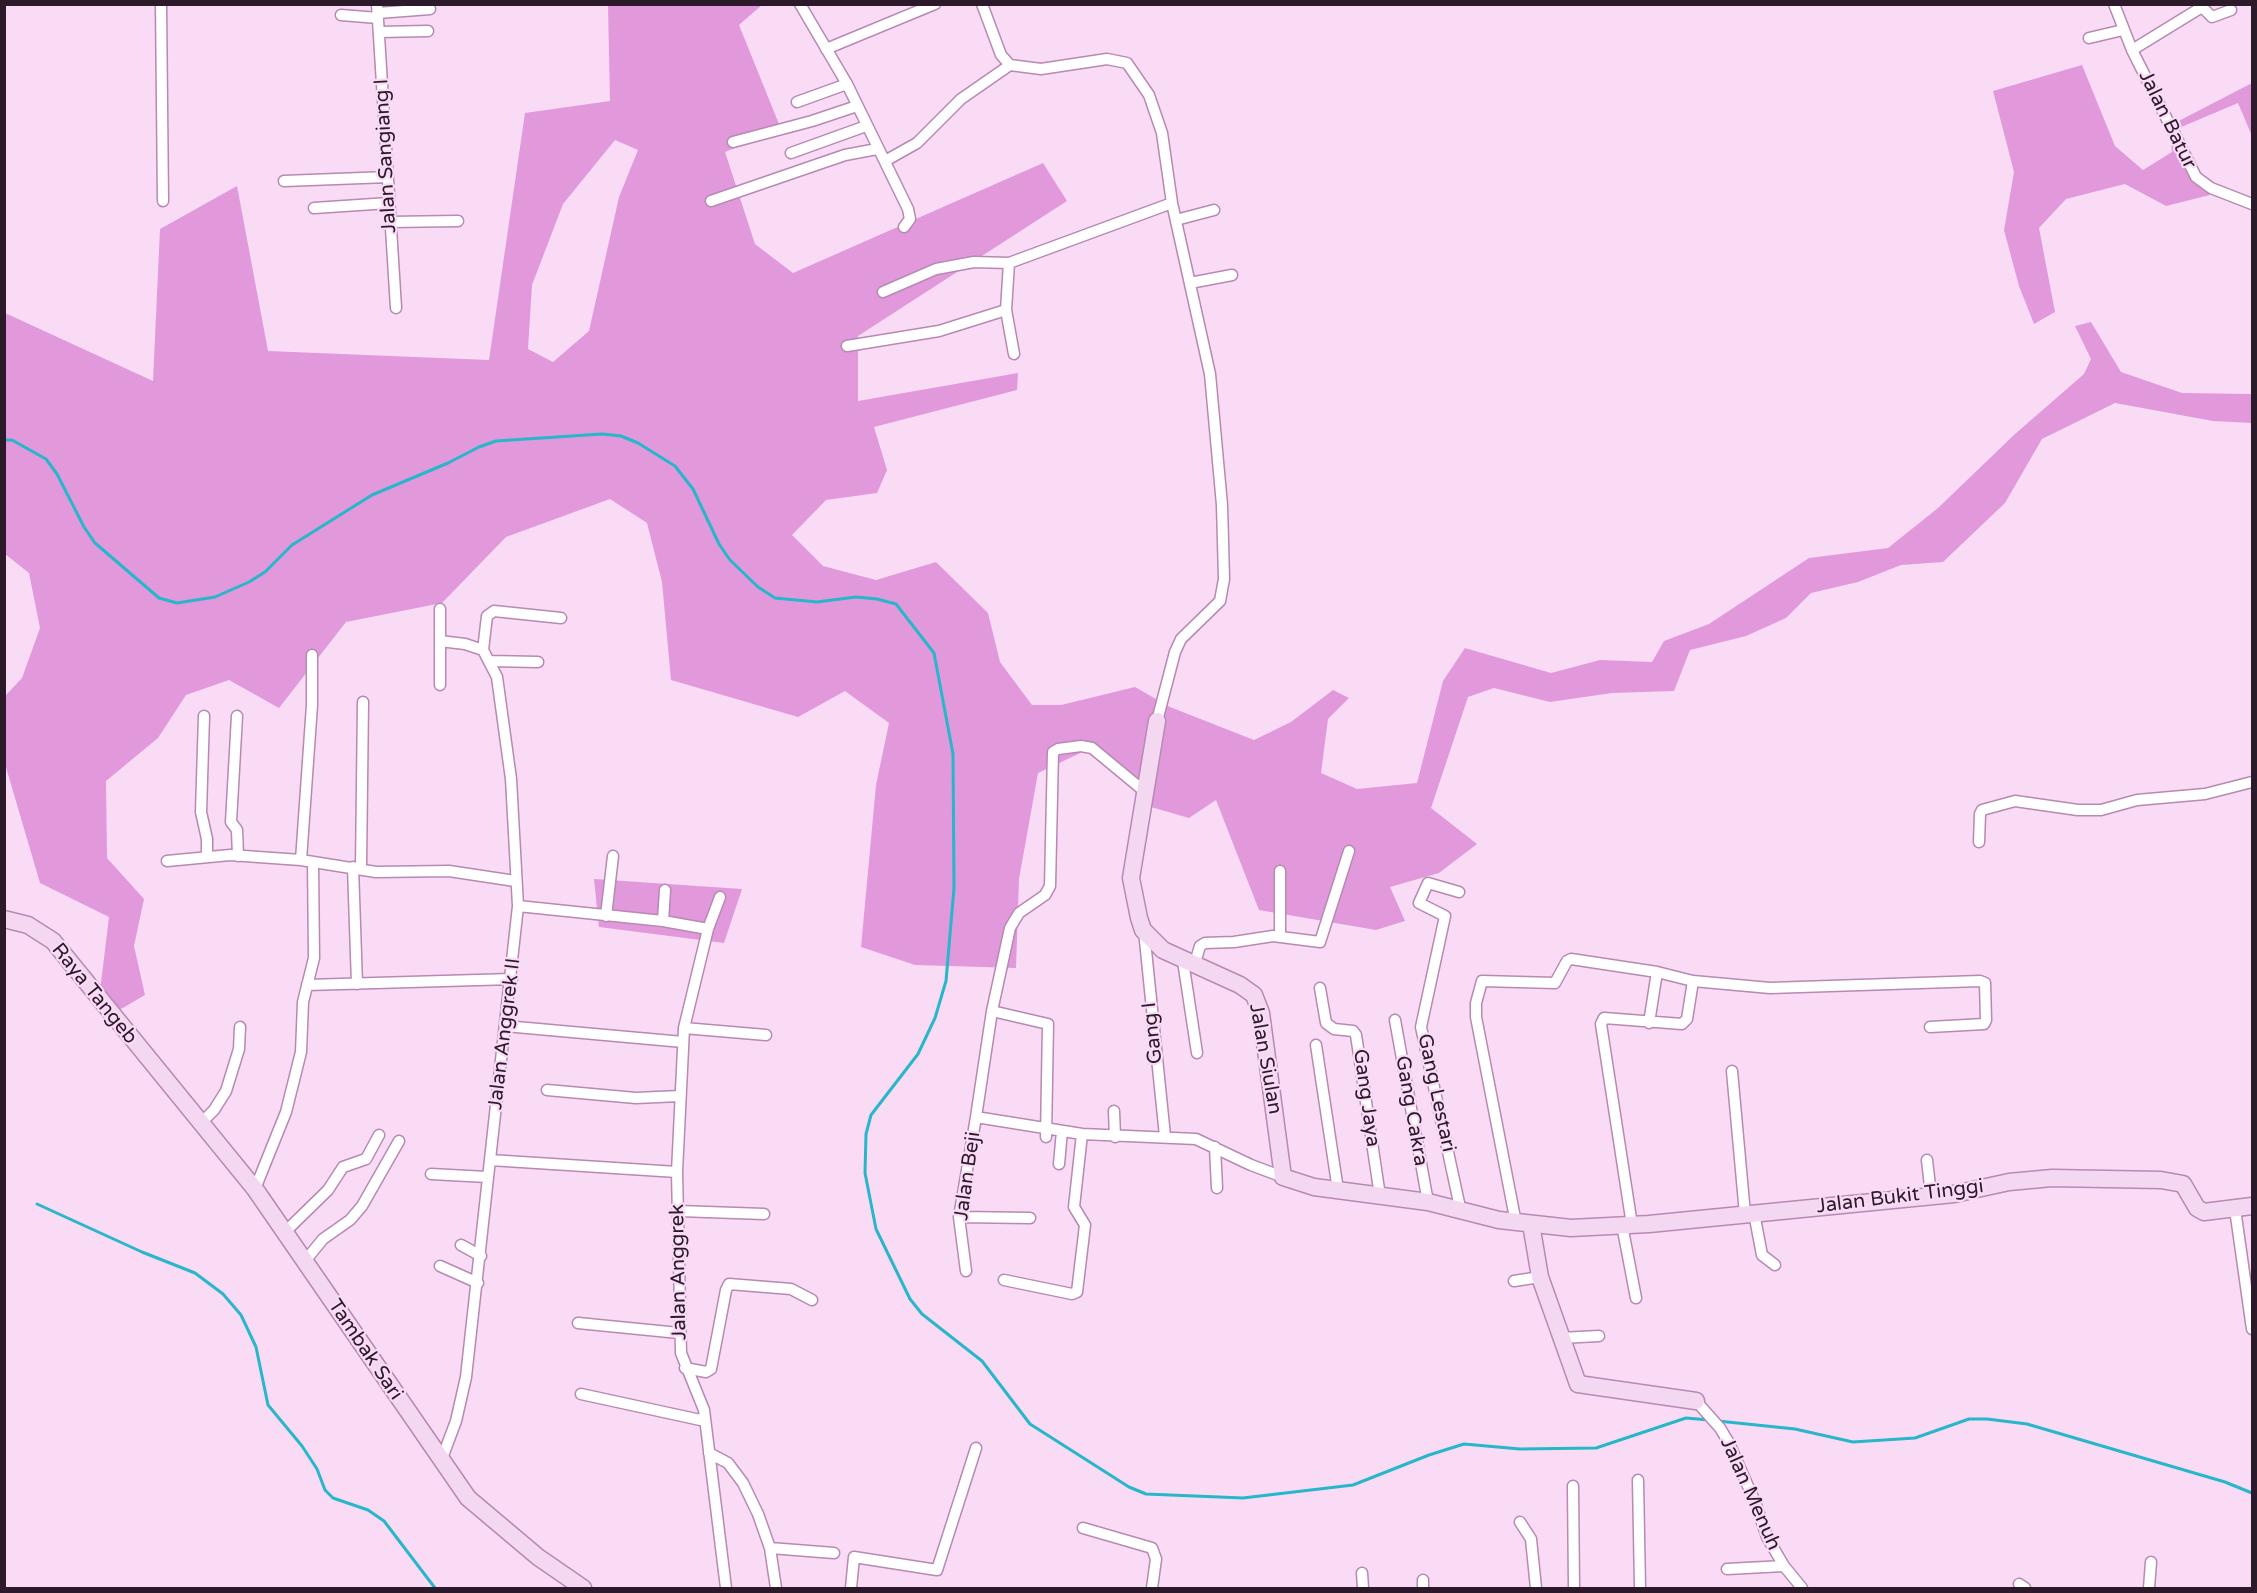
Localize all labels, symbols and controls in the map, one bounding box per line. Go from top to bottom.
street label: Jalan Batur [2133,67,2201,173]
street label: Jalan Sangiang I [370,78,402,234]
street label: Raya Tangeb [46,939,142,1049]
street label: Jalan Anggrek II [484,957,526,1111]
street label: Gang I [1138,1001,1168,1065]
street label: Jalan Siulan [1243,1002,1287,1116]
street label: Gang Lestari [1412,1032,1460,1154]
street label: Gang Jaya [1347,1047,1385,1149]
street label: Gang Cakra [1390,1054,1432,1168]
street label: Jalan Beji [950,1130,986,1222]
street label: Jalan Bukit Tinggi [1815,1175,1985,1219]
street label: Jalan Anggrek [666,1204,692,1340]
street label: Tambak Sari [323,1295,407,1405]
street label: Jalan Menuh [1714,1434,1786,1554]

